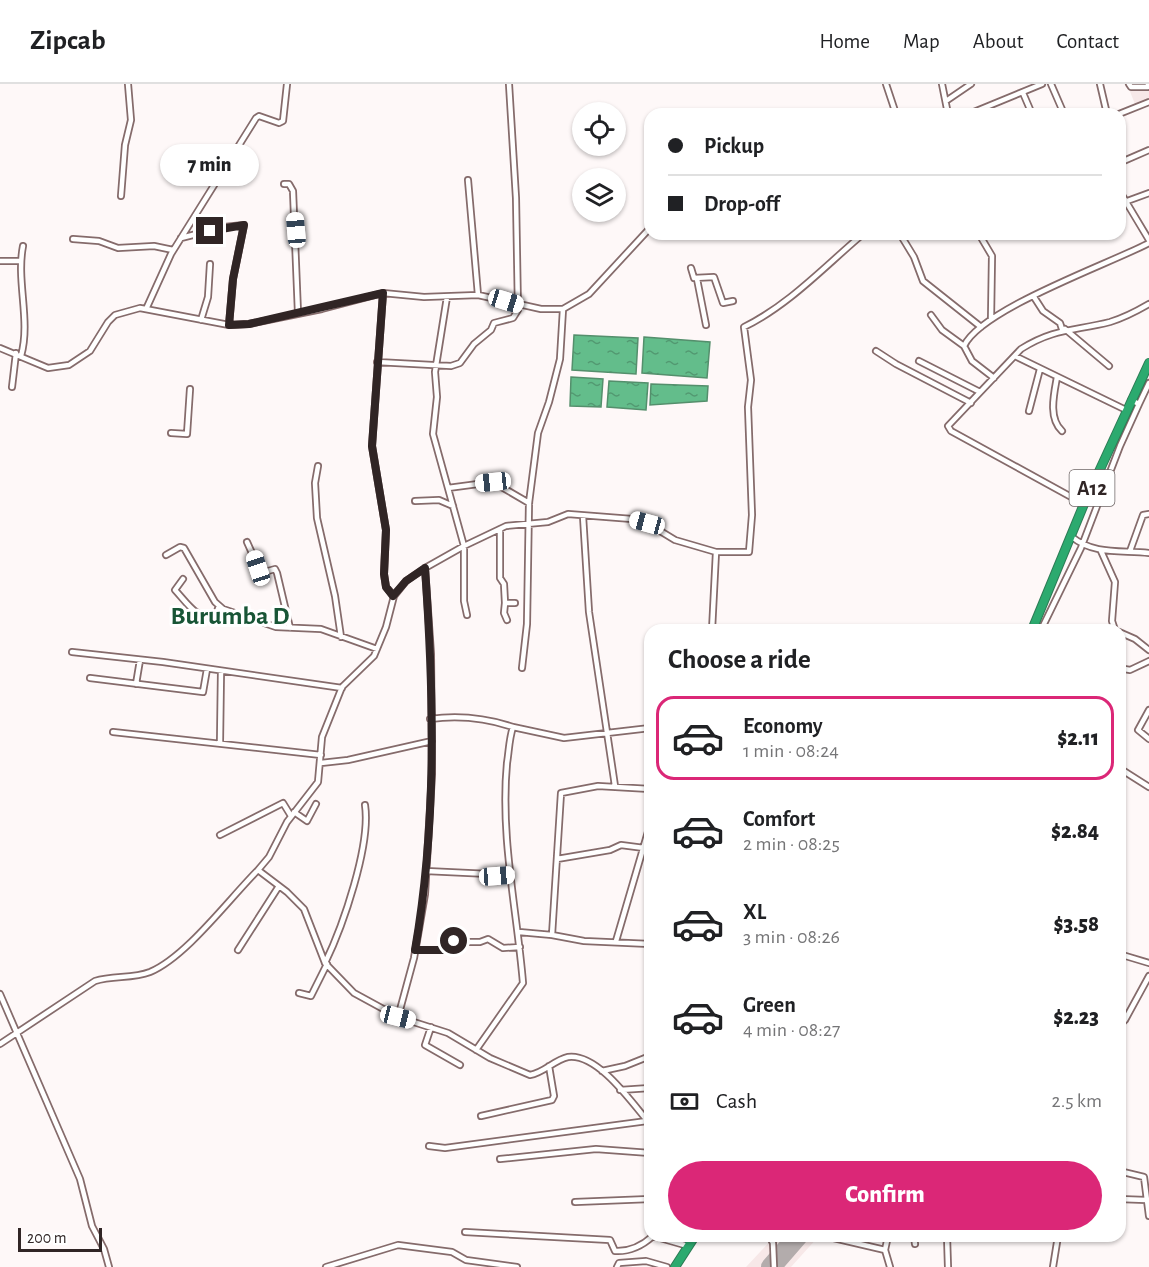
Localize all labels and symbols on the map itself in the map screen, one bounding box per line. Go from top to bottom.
callout: 7 min [160,144,260,186]
car [285,211,307,249]
route end [196,217,223,244]
car [486,287,526,315]
road number: A12 [1070,470,1114,506]
car [474,471,512,493]
car [627,510,667,536]
car [244,548,272,588]
district label: Burumba D [170,603,290,629]
car [478,866,516,886]
route start [440,927,467,954]
car [378,1004,418,1030]
scale bar [18,1225,102,1252]

